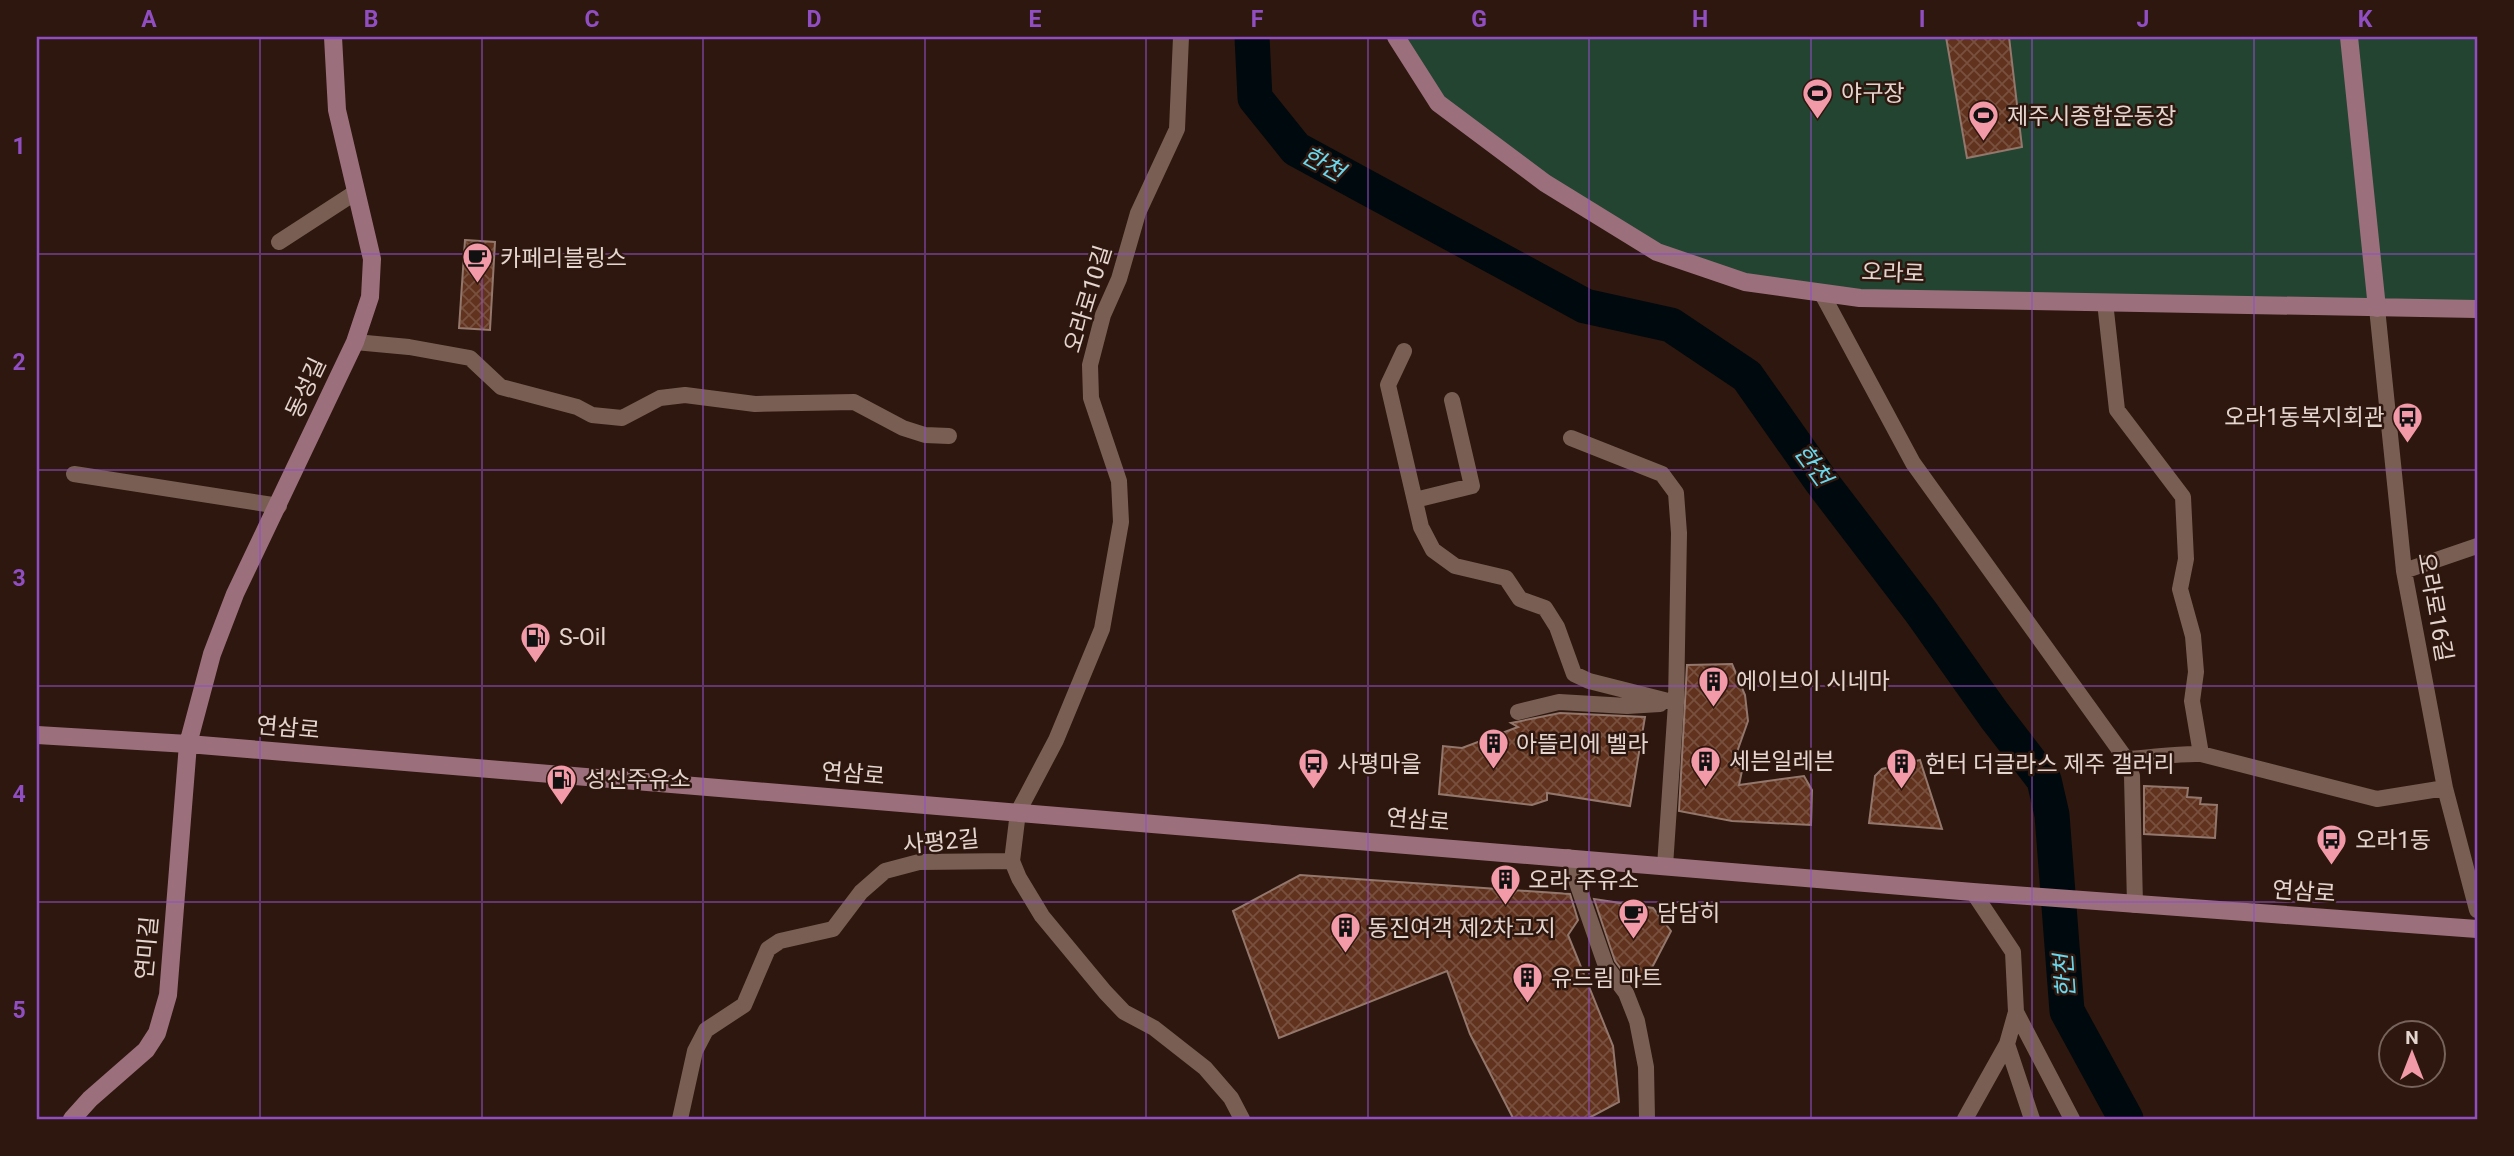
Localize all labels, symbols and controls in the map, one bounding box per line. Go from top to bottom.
text: A [141,6,157,33]
text: B [364,6,378,33]
text: C [584,6,600,33]
text: D [807,6,821,33]
text: E [1029,6,1042,33]
text: F [1251,6,1264,33]
text: G [1471,6,1487,33]
text: H [1692,6,1708,33]
text: I [1919,6,1925,33]
text: J [2137,6,2149,33]
text: K [2358,6,2373,33]
sports icon: 야구장 [1801,76,1835,120]
place label: 야구장 [1841,80,1904,107]
sports icon: 제주시종합운동장 [1967,99,2001,143]
place label: 제주시종합운동장 [2007,103,2176,130]
text: 1 [12,133,26,160]
water label: 한천 [1297,141,1352,188]
cafe icon: 카페리블링스 [460,241,494,285]
street label: 오라로10길 [1059,242,1117,356]
place label: 카페리블링스 [500,245,627,272]
street label: 오라로 [1861,258,1925,288]
text: 2 [12,349,26,376]
street label: 동성길 [280,354,332,422]
bus stop icon: 오라1동복지회관 [2391,400,2425,444]
place label: 오라1동복지회관 [2224,404,2385,431]
water label: 한천 [1789,439,1839,493]
street label: 오라로16길 [2412,550,2458,664]
text: 3 [12,565,26,592]
fuel station icon: S-Oil [519,620,553,664]
place label: S-Oil [559,624,606,651]
building icon: 에이브이 시네마 [1696,664,1730,708]
place label: 에이브이 시네마 [1736,668,1890,695]
street label: 연삼로 [255,712,321,744]
building icon: 아뜰리에 벨라 [1476,727,1510,771]
place label: 아뜰리에 벨라 [1516,731,1649,758]
building icon: 세븐일레븐 [1689,744,1723,788]
bus stop icon: 사평마을 [1297,747,1331,791]
building icon: 헌터 더글라스 제주 갤러리 [1885,747,1919,791]
place label: 세븐일레븐 [1729,748,1835,775]
place label: 사평마을 [1337,751,1422,778]
place label: 헌터 더글라스 제주 갤러리 [1925,751,2175,778]
street label: 연삼로 [820,758,886,790]
fuel station icon: 성신주유소 [545,762,579,806]
place label: 성신주유소 [585,766,691,793]
text: 4 [12,781,26,808]
street label: 연삼로 [1385,804,1451,836]
bus stop icon: 오라1동 [2315,823,2349,867]
street label: 사평2길 [902,825,980,859]
place label: 오라1동 [2355,827,2431,854]
building icon: 오라 주유소 [1488,863,1522,907]
place label: 오라 주유소 [1528,867,1640,894]
street label: 연삼로 [2271,876,2337,908]
cafe icon: 담담히 [1617,896,1651,940]
place label: 담담히 [1657,900,1720,927]
building icon: 동진여객 제2차고지 [1328,911,1362,955]
street label: 연미길 [131,915,163,981]
place label: 동진여객 제2차고지 [1368,915,1556,942]
water label: 한천 [2049,950,2081,999]
building icon: 유드림 마트 [1511,961,1545,1005]
place label: 유드림 마트 [1551,965,1663,992]
text: 5 [12,997,26,1024]
north arrow [2378,1020,2448,1090]
text: N [2405,1026,2419,1049]

